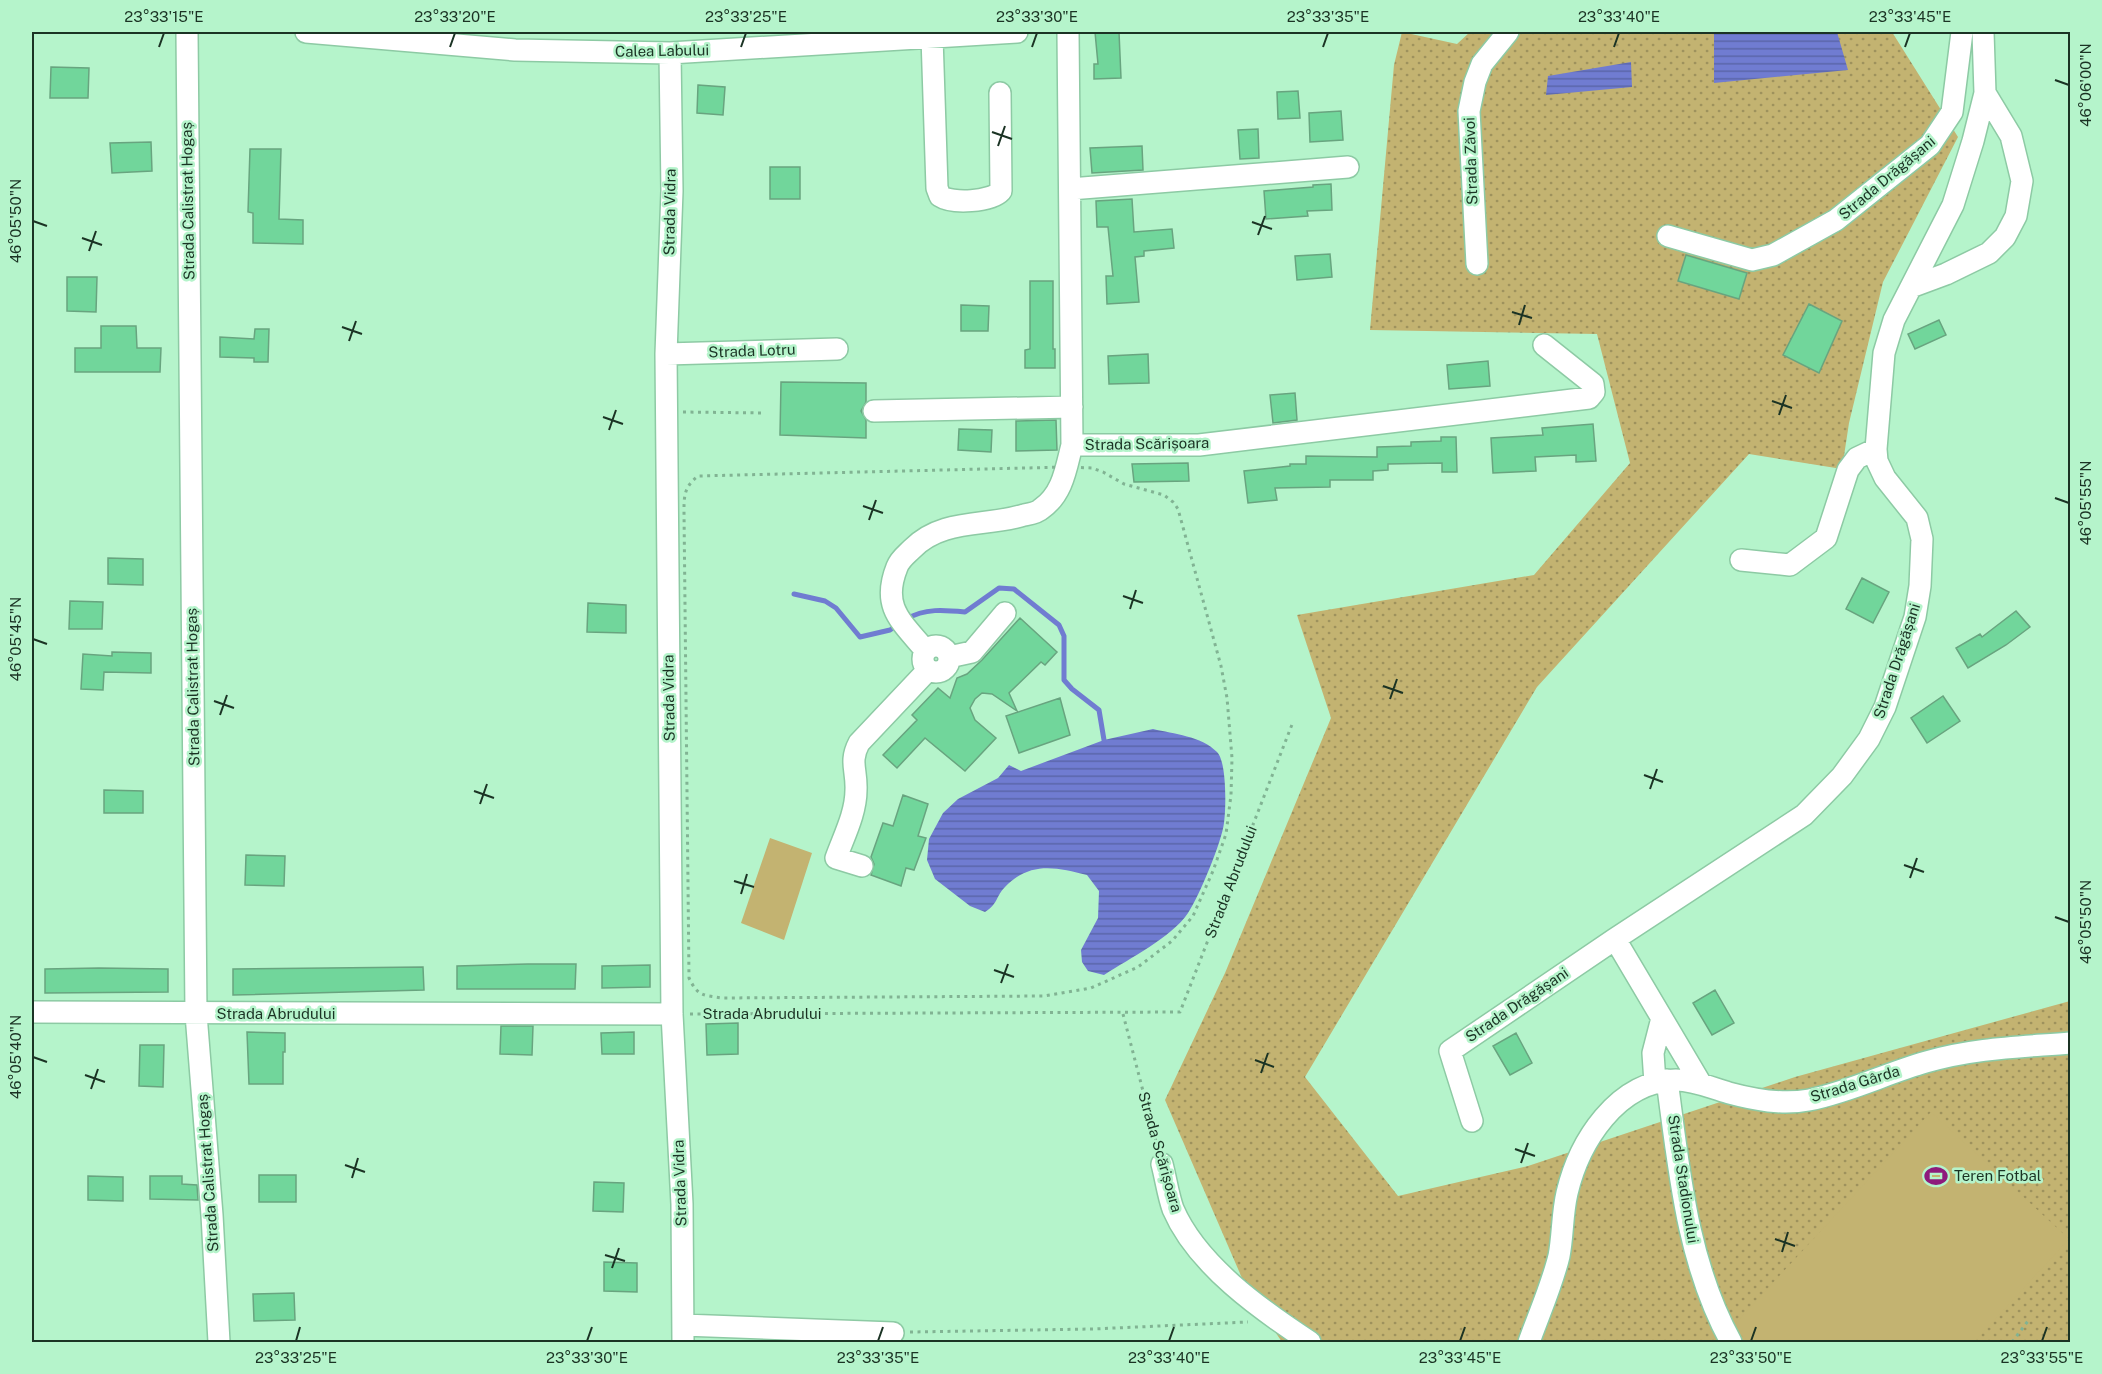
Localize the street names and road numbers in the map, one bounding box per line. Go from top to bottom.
street label: Calea Labului [615,41,709,60]
street label: Strada Zăvoi [1460,117,1481,205]
street label: Strada Calistrat Hogaș [178,122,197,280]
street label: Strada Drăgășani [1835,132,1938,223]
street label: Strada Vidra [660,168,679,256]
street label: Strada Lotru [708,340,796,361]
street label: Strada Scărișoara [1085,434,1209,453]
street label: Strada Drăgășani [1870,601,1923,721]
street label: Strada Calistrat Hogaș [183,608,202,766]
street label: Strada Vidra [659,654,678,742]
street label: Strada Abrudului [1201,823,1260,940]
street label: Strada Drăgășani [1462,964,1571,1045]
street label: Strada Abrudului [216,1005,336,1022]
street label: Strada Abrudului [702,1005,822,1022]
street label: Strada Gârda [1808,1062,1902,1105]
street label: Strada Scărișoara [1135,1090,1186,1214]
street label: Strada Calistrat Hogaș [194,1094,221,1252]
street label: Strada Stadionului [1665,1114,1702,1244]
street label: Strada Vidra [669,1139,690,1227]

